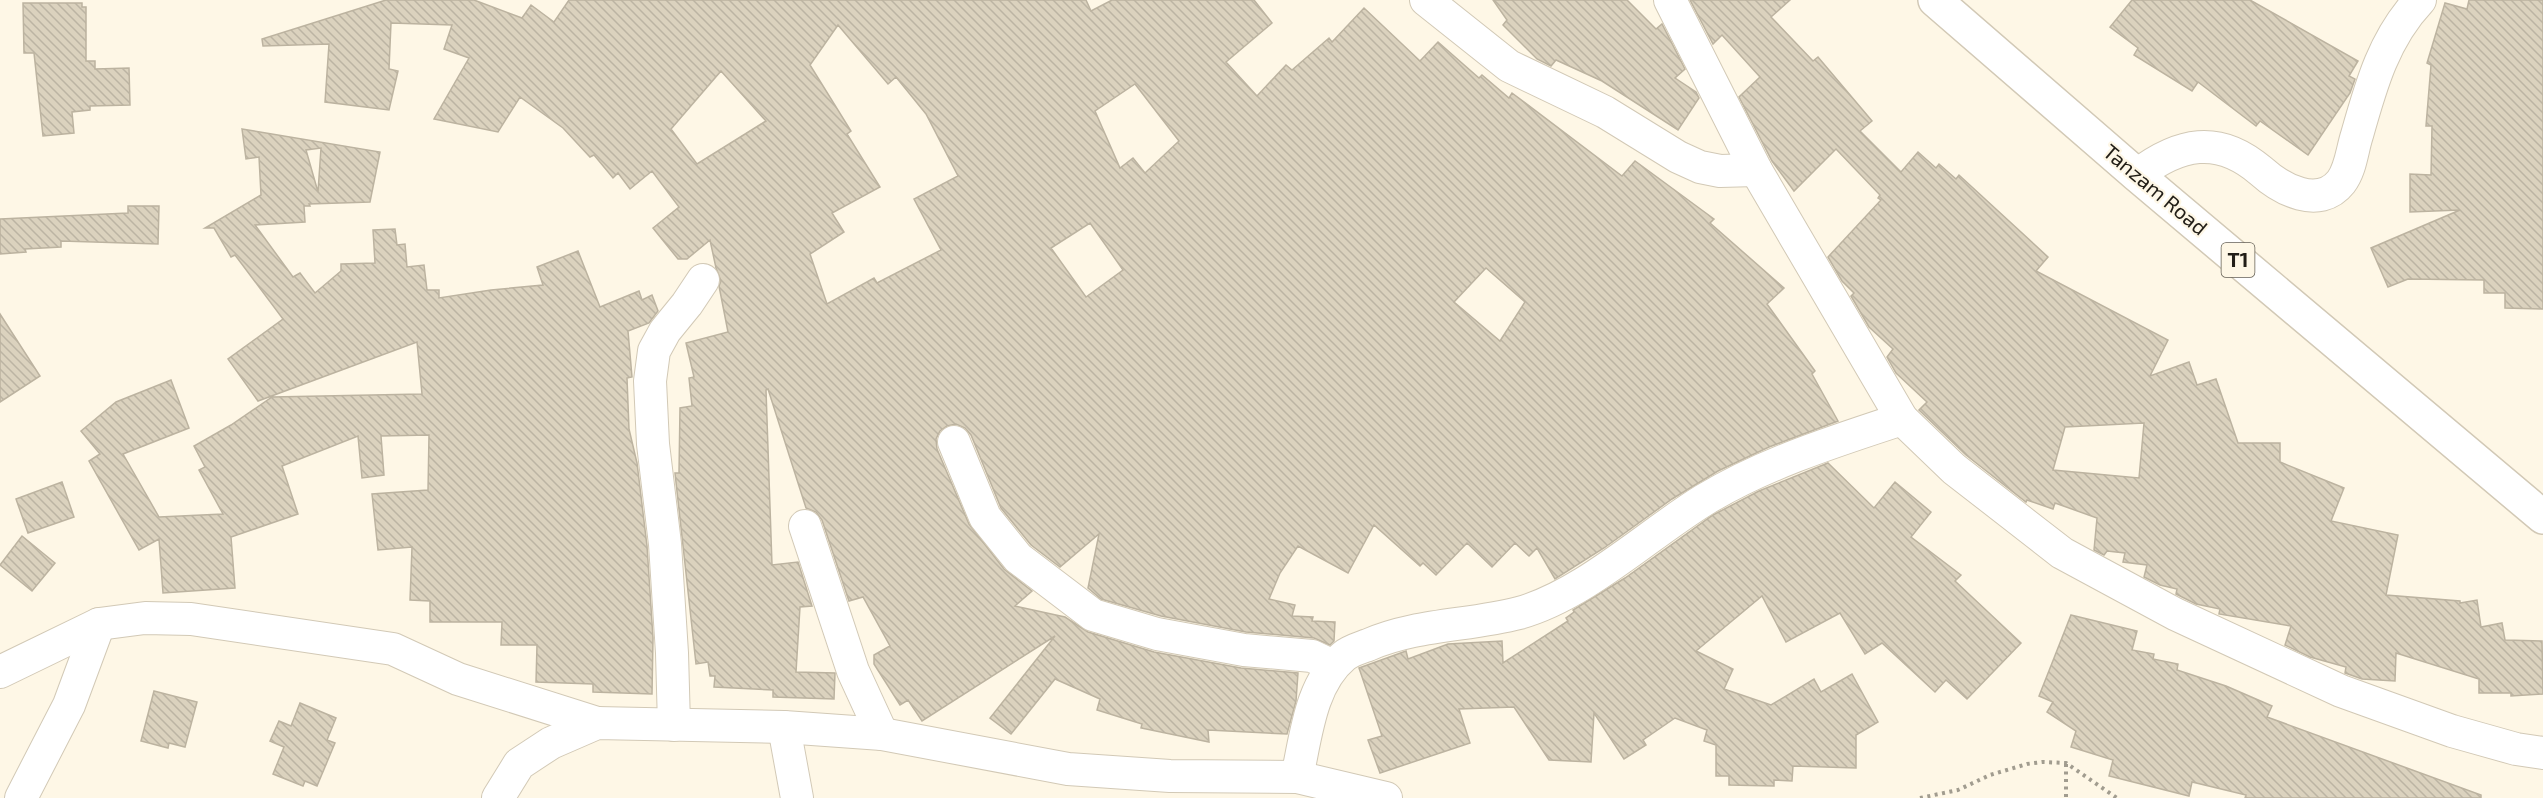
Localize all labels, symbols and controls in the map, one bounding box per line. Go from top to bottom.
street label: Tanzam Road [2099,138,2213,239]
road number: T1 [2222,243,2254,277]

